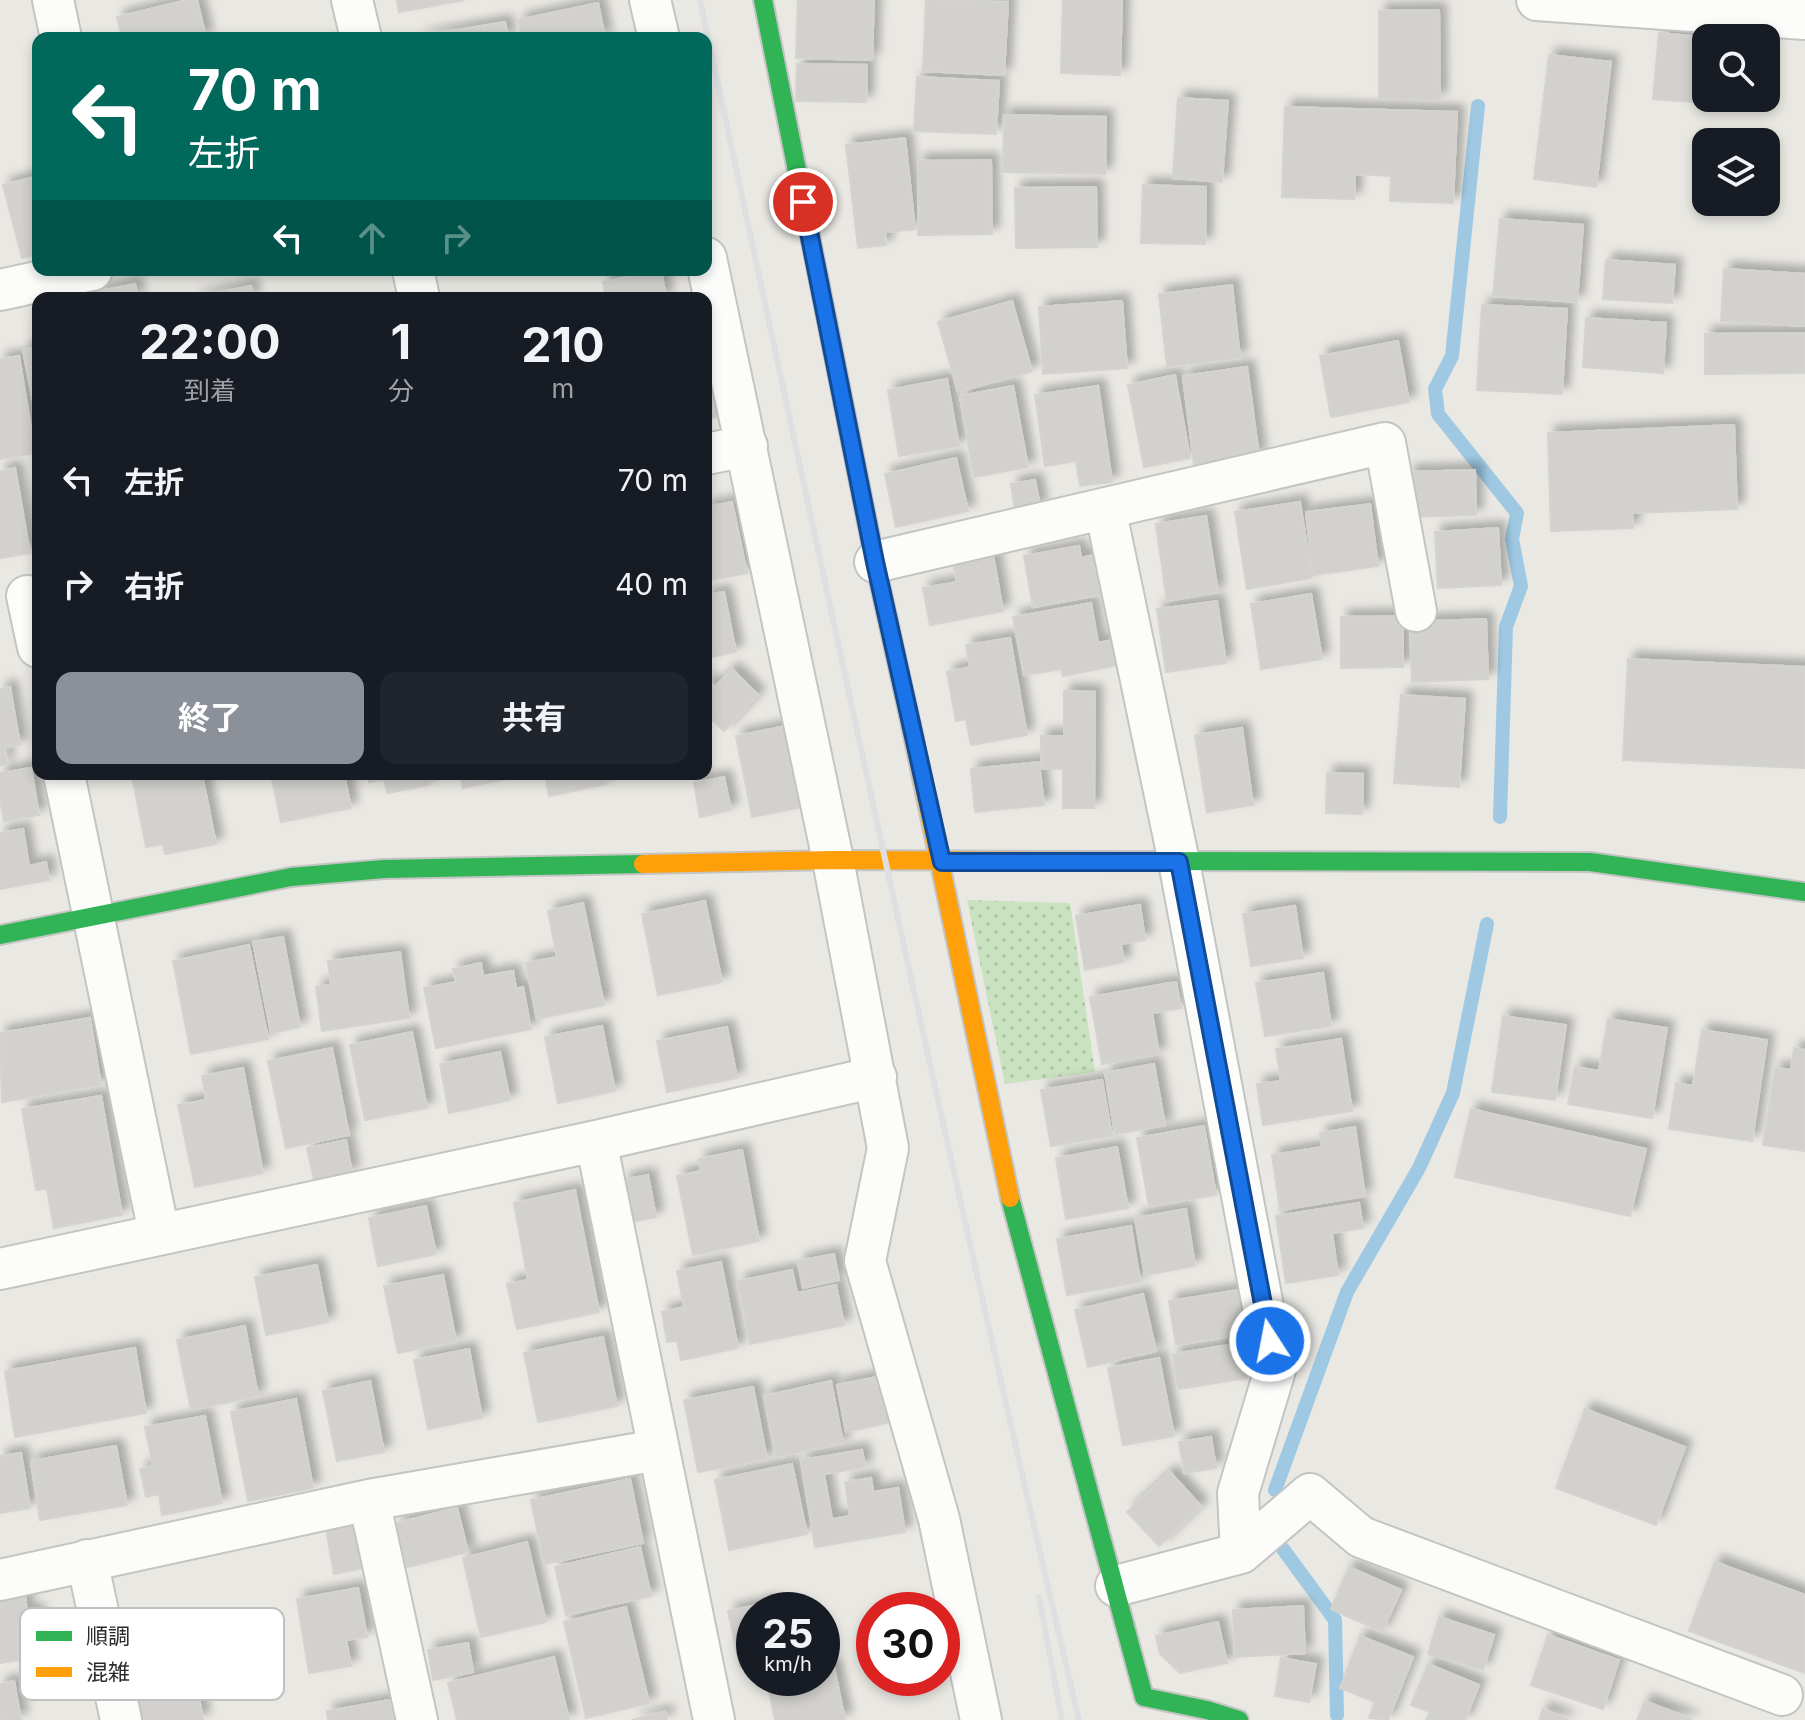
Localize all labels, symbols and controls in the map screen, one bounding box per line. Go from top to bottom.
map controls [1692,24,1780,216]
button: search [1692,24,1780,112]
text: 70 m [188,56,322,124]
icon: left [56,64,160,168]
button: layers [1692,128,1780,216]
text: 左折 [188,131,260,175]
pin [769,168,837,236]
icon: arrive [781,180,825,224]
icon: left [266,216,310,260]
icon: ahead [350,216,394,260]
icon: right [434,216,478,260]
text: 22:00 [139,312,281,371]
text: 1 [391,312,411,371]
text: 210 [521,315,605,374]
text: m [552,373,574,404]
text: 到着 [184,375,236,406]
text: 分 [388,375,414,406]
icon: left [56,458,100,502]
text: 70 m [618,462,688,498]
text: 左折 [124,464,184,500]
icon: right [56,562,100,606]
text: 40 m [615,566,688,602]
text: 右折 [124,568,184,604]
button: 終了 [56,672,364,764]
button: 共有 [380,672,688,764]
position arrow [1228,1299,1312,1383]
speed limit sign: 30 [856,1592,960,1696]
legend [20,1608,284,1700]
text: 25 [763,1609,813,1658]
text: 順調 [86,1623,130,1649]
text: km/h [764,1652,812,1676]
text: 混雑 [86,1659,130,1685]

